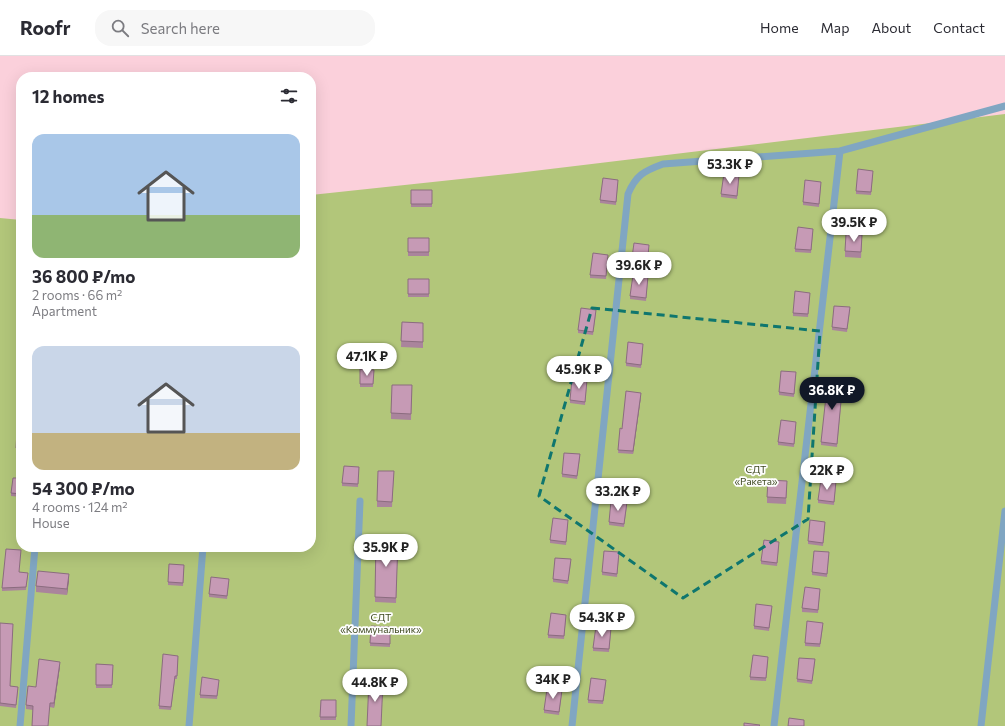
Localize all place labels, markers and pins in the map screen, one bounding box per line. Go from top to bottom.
pin: 53.3K ₽ [693,151,767,185]
pin: 39.5K ₽ [817,209,891,243]
pin: 39.6K ₽ [602,252,676,286]
pin: 47.1K ₽ [330,343,404,377]
pin: 45.9K ₽ [542,356,616,390]
pin: 36.8K ₽ [795,377,869,411]
pin: 22K ₽ [799,457,855,491]
pin: 33.2K ₽ [581,478,655,512]
pin: 35.9K ₽ [349,534,423,568]
pin: 54.3K ₽ [565,604,639,638]
pin: 34K ₽ [525,666,581,700]
pin: 44.8K ₽ [338,669,412,703]

